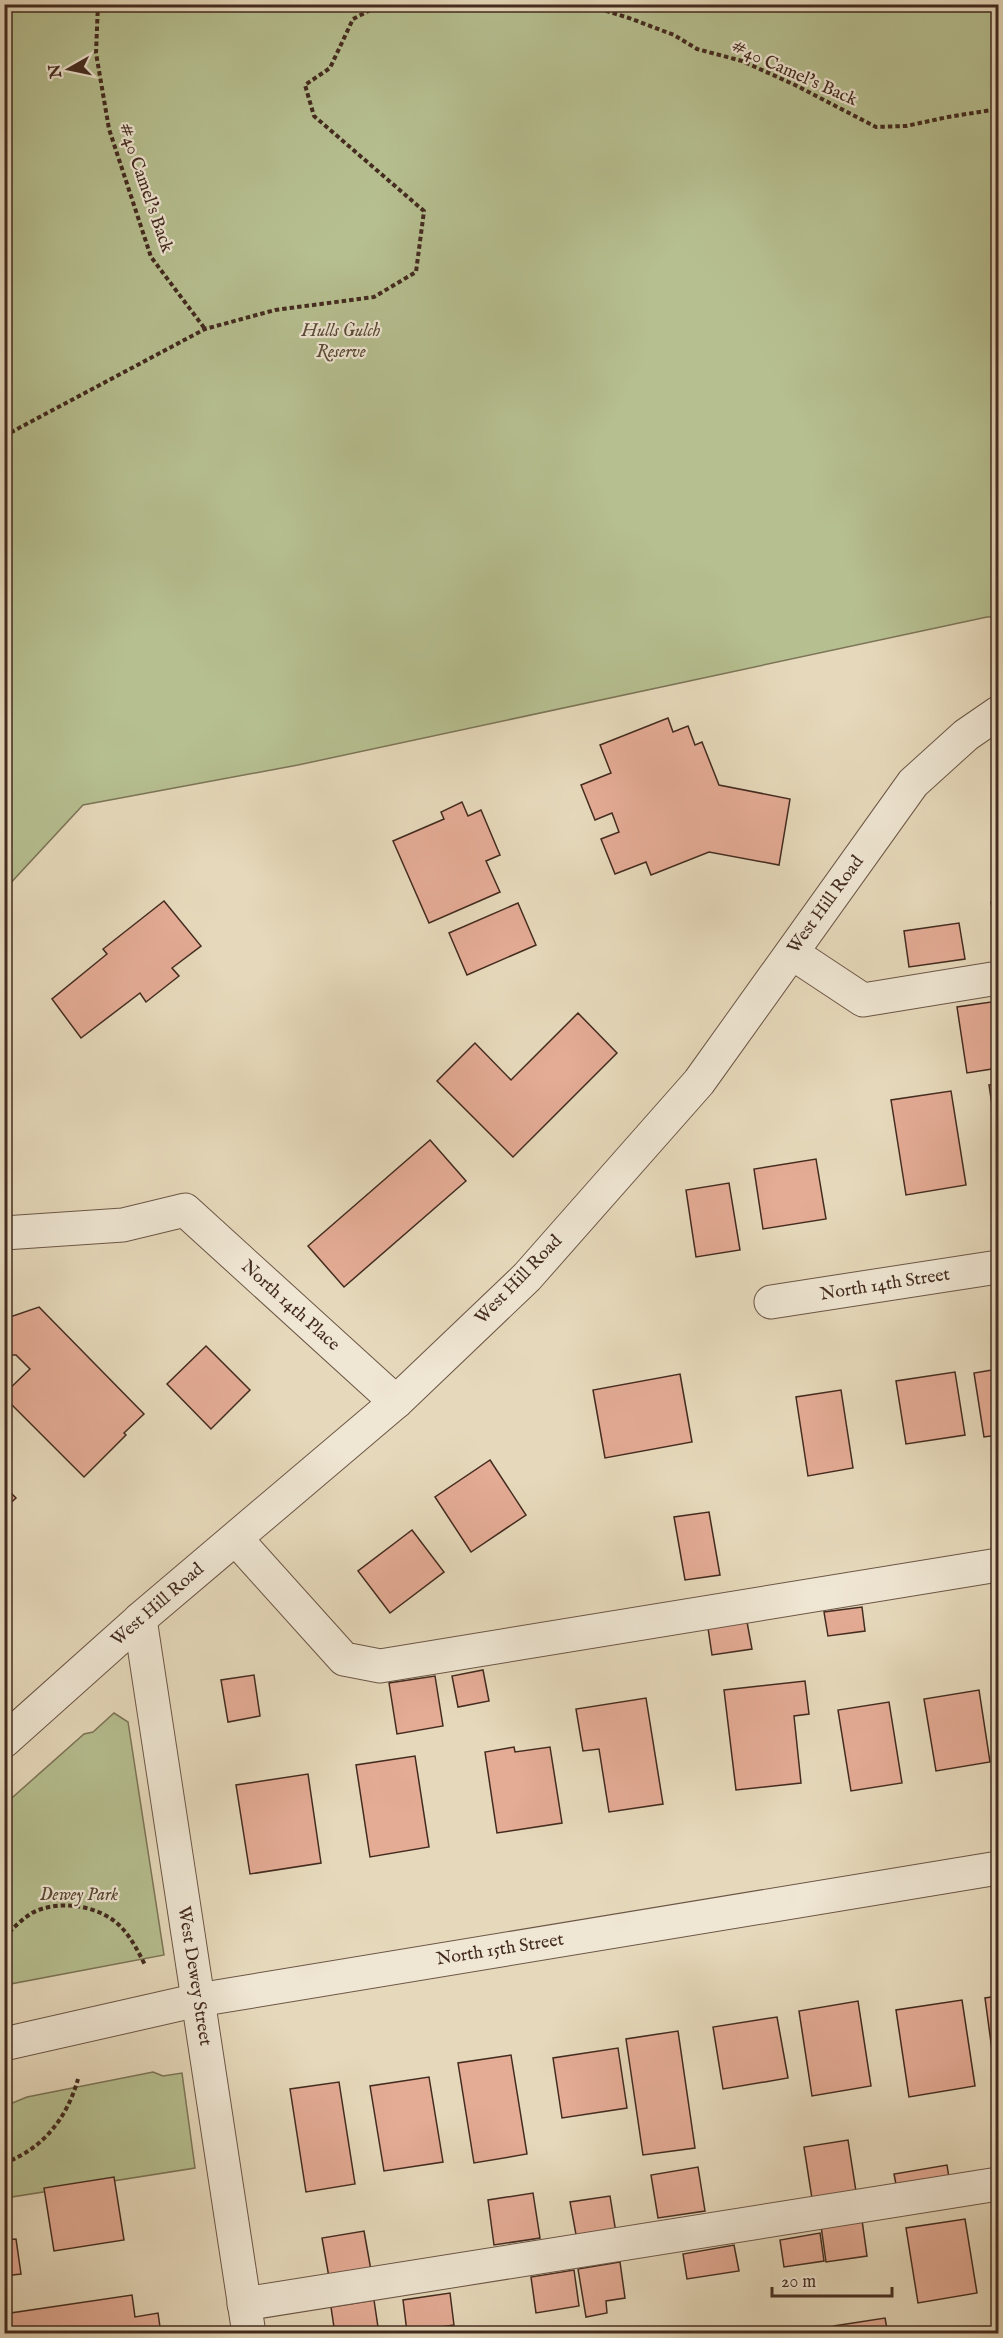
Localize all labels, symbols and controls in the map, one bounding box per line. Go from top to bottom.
street label: #40 Camel's Back [727,36,861,112]
north arrow [39,39,99,99]
text: N [45,62,67,80]
street label: #40 Camel's Back [112,120,178,256]
park label: Hulls Gulch Reserve [301,320,381,364]
street label: West Hill Road [783,851,870,959]
street label: West Hill Road [471,1230,568,1330]
street label: North 14th Place [236,1256,344,1356]
street label: North 14th Street [819,1263,951,1307]
street label: West Hill Road [107,1558,210,1652]
park label: Dewey Park [40,1884,118,1907]
street label: West Dewey Street [172,1904,216,2048]
street label: North 15th Street [435,1929,565,1971]
scale bar [772,2260,892,2298]
text: 20 m [781,2271,816,2294]

